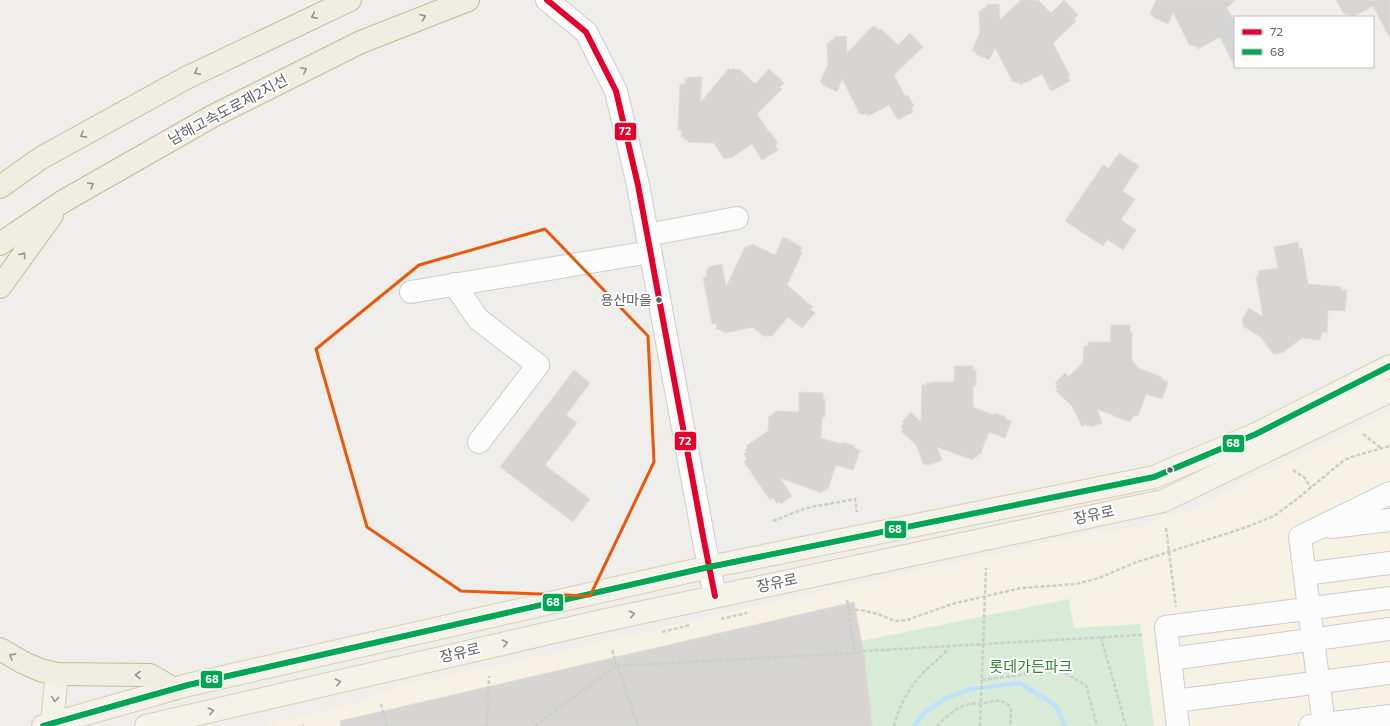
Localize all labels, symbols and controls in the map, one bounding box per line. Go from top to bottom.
one-way arrow [311,11,318,19]
one-way arrow [420,14,427,22]
legend [1234,16,1374,68]
text: 72 [1270,24,1283,38]
text: 68 [1270,44,1285,58]
one-way arrow [194,67,201,75]
one-way arrow [300,67,308,75]
street label: 남해고속도로제2지선 [165,70,290,148]
line badge: 72 [614,122,637,141]
text: 72 [619,124,631,137]
one-way arrow [80,130,87,138]
one-way arrow [87,182,94,189]
one-way arrow [18,253,25,260]
place label: 용산마을 [600,291,652,308]
marker: 용산마을 [654,295,664,305]
line badge: 72 [674,431,697,451]
text: 72 [679,434,691,447]
line badge: 68 [1222,434,1245,453]
text: 68 [1226,436,1240,449]
unlabelled marker [1165,465,1175,475]
street label: 장유로 [1072,501,1116,527]
line badge: 68 [884,520,907,539]
text: 68 [888,522,902,535]
street label: 장유로 [755,569,799,595]
line badge: 68 [542,593,564,612]
text: 68 [546,595,560,608]
one-way arrow [629,610,635,618]
street label: 장유로 [438,639,482,665]
one-way arrow [502,639,508,647]
one-way arrow [9,654,16,661]
park label: 롯데가든파크 [990,657,1072,675]
line badge: 68 [200,670,223,689]
one-way arrow [135,671,141,679]
text: 68 [205,672,219,685]
one-way arrow [334,678,341,686]
one-way arrow [50,696,59,702]
one-way arrow [208,707,214,715]

